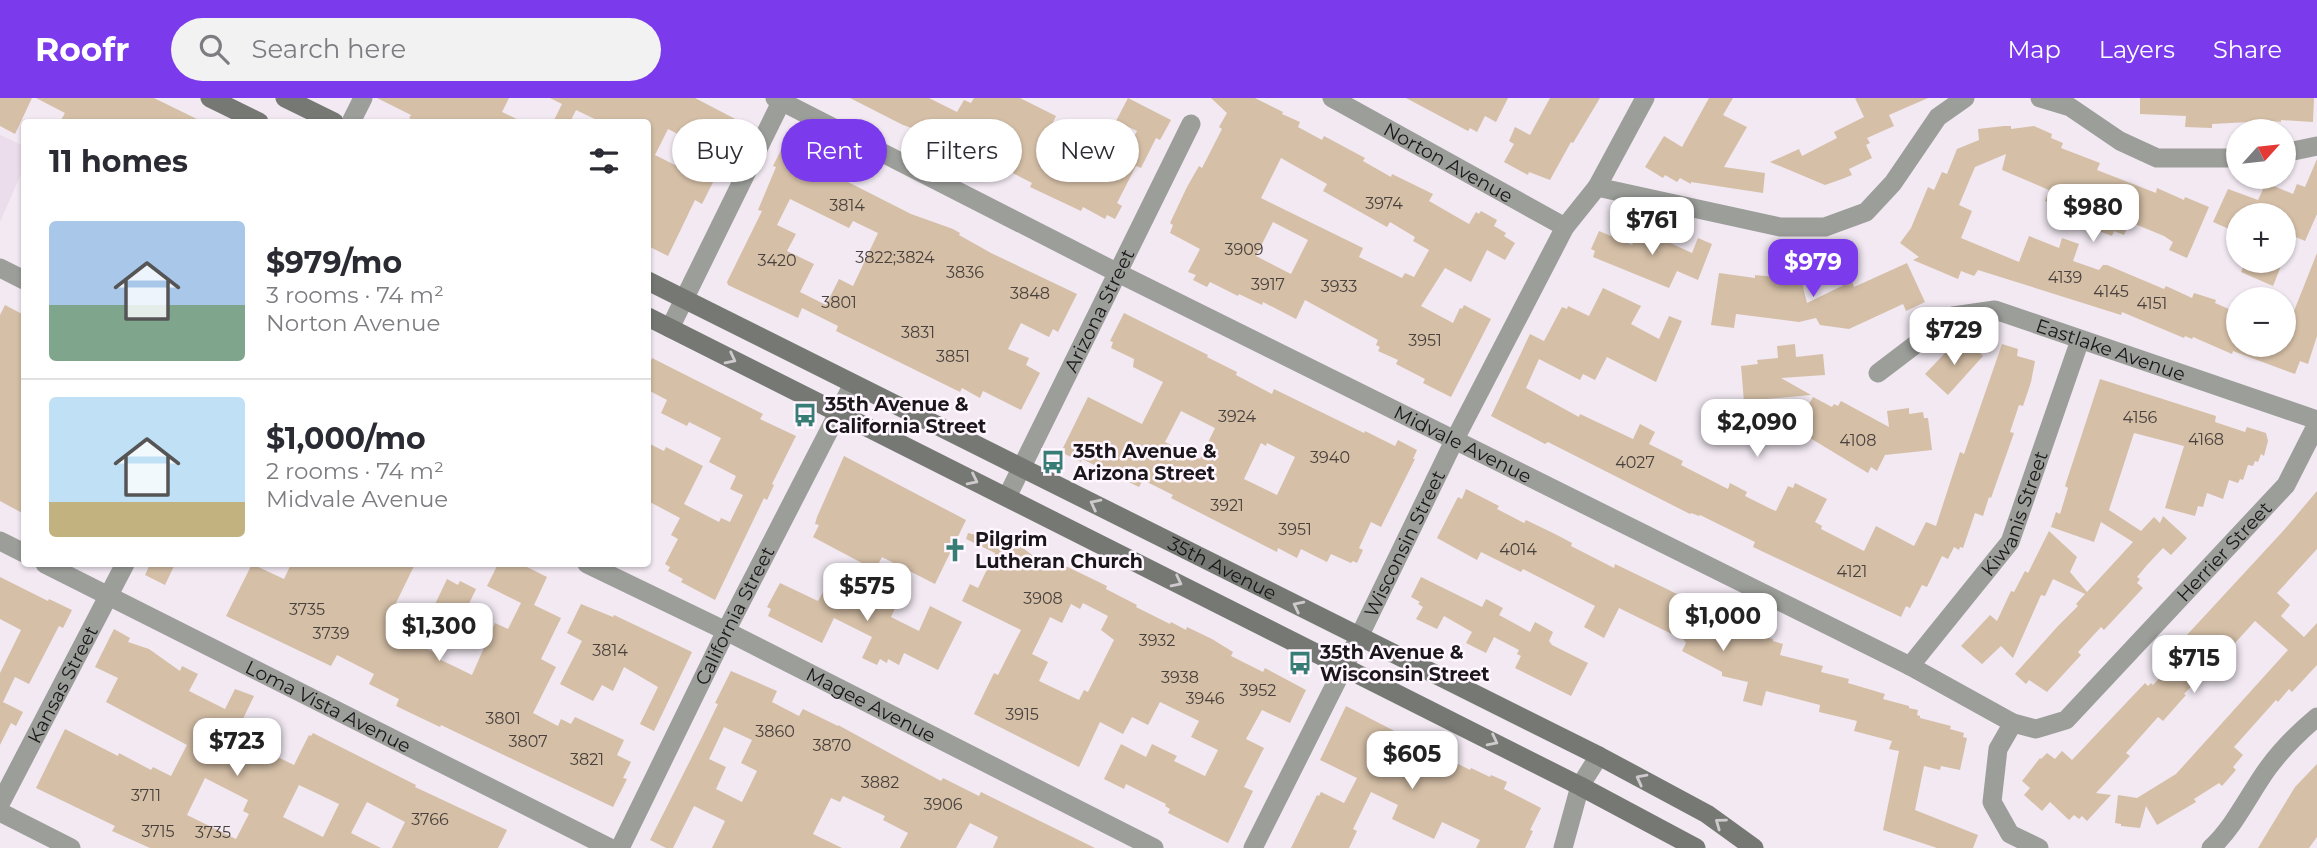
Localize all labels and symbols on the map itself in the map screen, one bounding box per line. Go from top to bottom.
street label: Norton Avenue [1379,118,1517,208]
north arrow [2226,119,2296,189]
pin: $980 [2052,184,2134,244]
house number: 3974 [1365,194,1403,213]
house number: 3814 [829,196,865,215]
pin: $761 [1611,198,1693,257]
house number: 3909 [1224,240,1264,259]
pin: $979 [1772,240,1854,299]
street label: Arizona Street [1059,245,1140,376]
house number: 3822;3824 [855,248,935,267]
house number: 3420 [757,251,797,270]
house number: 3836 [946,263,984,282]
house number: 4139 [2048,268,2082,287]
house number: 3917 [1251,275,1285,294]
house number: 3933 [1321,277,1357,296]
house number: 4145 [2093,282,2129,301]
house number: 3848 [1010,284,1050,303]
house number: 3801 [821,293,857,312]
house number: 4151 [2137,294,2167,313]
pin: $729 [1913,308,1995,367]
street label: Eastlake Avenue [2033,314,2188,386]
house number: 3831 [901,323,935,342]
house number: 3951 [1408,331,1442,350]
house number: 3851 [936,347,970,366]
one-way arrow [724,350,736,364]
place label: 35th Avenue & California Street [824,393,986,438]
pin: $2,090 [1700,400,1814,459]
bus stop icon: 35th Avenue & California Street [791,401,819,429]
street label: Midvale Avenue [1390,401,1535,488]
house number: 3924 [1218,407,1256,426]
house number: 4156 [2123,408,2158,427]
house number: 4168 [2188,430,2224,449]
house number: 4108 [1840,431,1876,450]
place label: 35th Avenue & Arizona Street [1072,440,1217,485]
bus stop icon: 35th Avenue & Arizona Street [1039,448,1067,476]
house number: 3940 [1310,448,1350,467]
street label: Kiwanis Street [1976,448,2053,581]
house number: 4027 [1615,453,1655,472]
street label: Wisconsin Street [1359,466,1450,621]
one-way arrow [966,471,978,485]
house number: 3921 [1210,496,1244,515]
street label: Herrier Street [2172,497,2277,607]
one-way arrow [1090,499,1102,513]
house number: 3951 [1278,520,1312,539]
place label: Pilgrim Lutheran Church [975,528,1143,573]
street label: 35th Avenue [1164,532,1280,605]
church icon: Pilgrim Lutheran Church [941,536,969,564]
house number: 4014 [1499,540,1537,559]
street label: California Street [690,543,780,689]
house number: 4121 [1837,562,1867,581]
pin: $575 [826,564,908,623]
one-way arrow [1170,574,1182,588]
house number: 3908 [1023,589,1063,608]
pin: $1,000 [1666,594,1780,653]
house number: 3735 [289,600,325,619]
one-way arrow [1293,601,1306,615]
pin: $1,300 [382,603,496,663]
street label: Kansas Street [23,621,103,747]
house number: 3739 [313,624,349,643]
house number: 3932 [1139,631,1175,650]
pin: $715 [2153,636,2235,695]
house number: 3814 [592,641,628,660]
place label: 35th Avenue & Wisconsin Street [1319,641,1489,686]
bus stop icon: 35th Avenue & Wisconsin Street [1286,649,1314,677]
street label: Loma Vista Avenue [242,656,414,758]
street label: Magee Avenue [802,663,939,747]
house number: 3938 [1161,668,1199,687]
house number: 3952 [1240,681,1276,700]
house number: 3946 [1185,689,1225,708]
house number: 3915 [1005,705,1039,724]
house number: 3801 [485,709,521,728]
pin: $723 [196,718,278,778]
house number: 3860 [755,722,795,741]
house number: 3807 [508,732,548,751]
pin: $605 [1371,732,1453,791]
one-way arrow [1485,733,1498,747]
house number: 3870 [813,736,851,755]
house number: 3821 [570,750,604,769]
house number: 3882 [861,773,899,792]
one-way arrow [1636,774,1649,787]
house number: 3711 [131,786,161,805]
house number: 3906 [923,795,963,814]
house number: 3766 [411,810,449,829]
one-way arrow [1715,819,1728,831]
house number: 3715 [141,822,175,841]
house number: 3735 [195,823,231,842]

